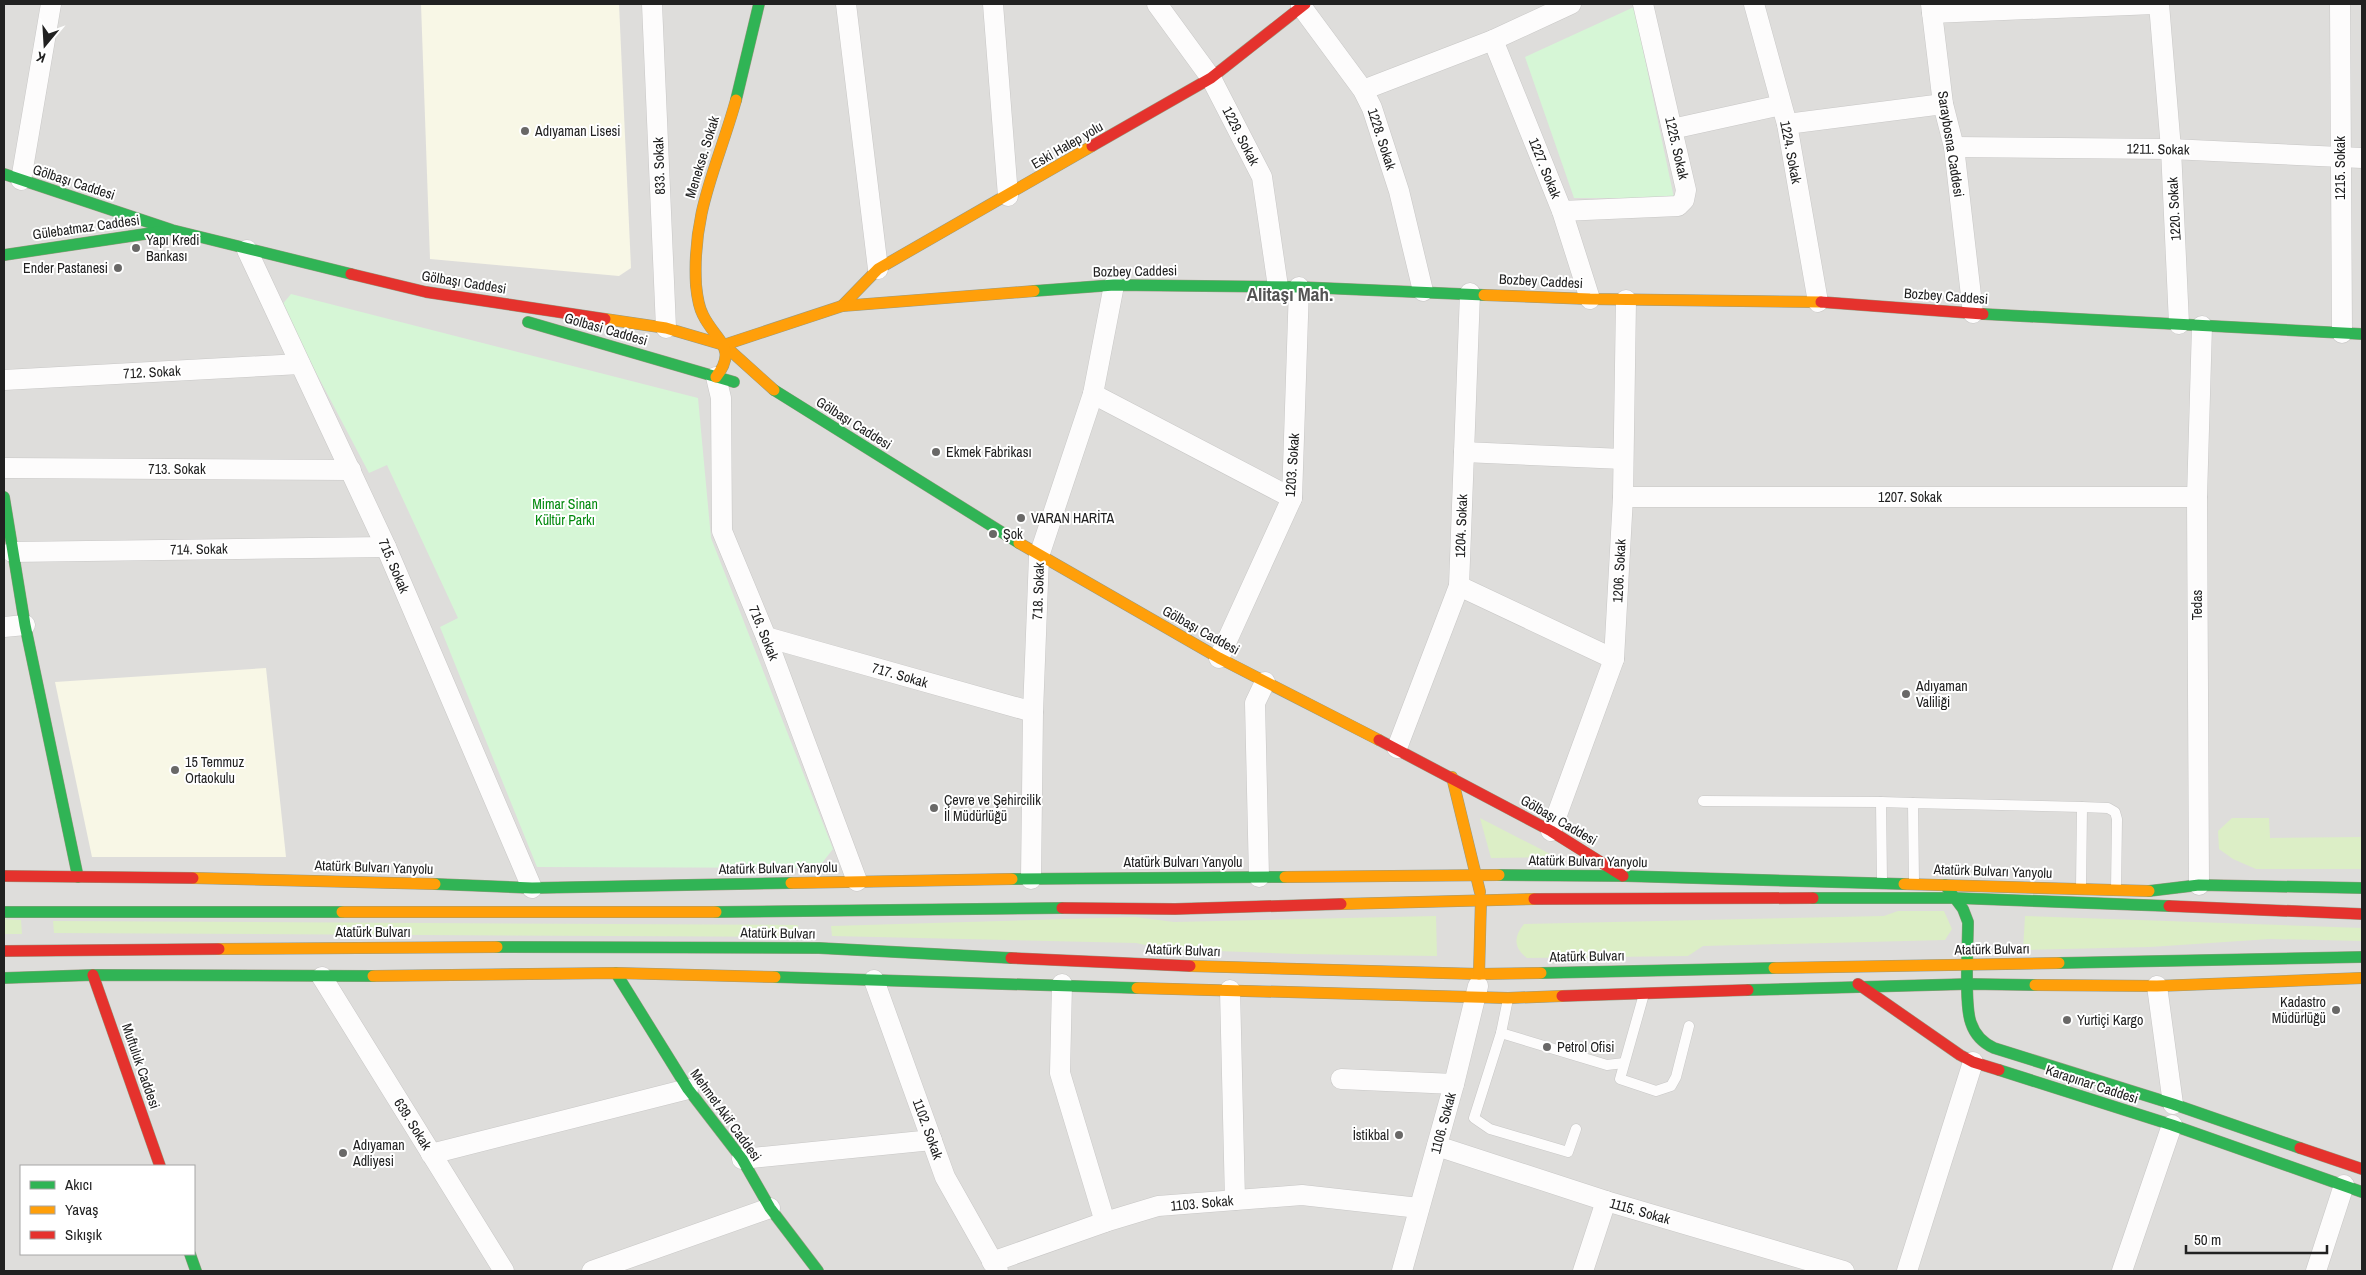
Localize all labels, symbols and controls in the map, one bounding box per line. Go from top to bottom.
north arrow [20,20,70,70]
text: K [34,47,48,67]
street label: Saraybosna Caddesi [1934,90,1968,198]
street label: 1229. Sokak [1218,103,1264,169]
street label: 1228. Sokak [1364,106,1401,172]
street label: Menekse. Sokak [681,114,723,200]
street label: 1225. Sokak [1661,115,1693,181]
street label: Eski Halep yolu [1028,117,1106,173]
street label: 1224. Sokak [1776,119,1806,185]
place label: Adıyaman Lisesi [534,122,621,140]
marker: Adıyaman Lisesi [519,125,531,137]
street label: 1227. Sokak [1525,135,1565,201]
street label: 1215. Sokak [2331,136,2349,200]
street label: 833. Sokak [649,137,669,195]
street label: 1211. Sokak [2126,139,2190,159]
street label: Gölbaşı Caddesi [31,160,117,204]
street label: 1220. Sokak [2163,176,2185,241]
street label: Gülebatmaz Caddesi [31,211,141,243]
place label: Yapı Kredi Bankası [146,231,199,265]
marker: Yapı Kredi Bankası [130,242,142,254]
place label: Ender Pastanesi [23,259,108,277]
street label: Bozbey Caddesi [1093,261,1177,281]
marker: Ender Pastanesi [112,262,124,274]
street label: Gölbaşı Caddesi [420,266,508,298]
street label: Bozbey Caddesi [1498,270,1584,292]
district label: Alitaşı Mah. [1247,281,1333,307]
street label: Bozbey Caddesi [1903,284,1989,308]
street label: Golbasi Caddesi [562,309,650,349]
street label: 712. Sokak [123,361,181,382]
street label: Gölbaşı Caddesi [813,393,895,453]
street label: 1203. Sokak [1281,432,1303,497]
place label: Ekmek Fabrikası [946,443,1032,461]
marker: Ekmek Fabrikası [930,446,942,458]
street label: 713. Sokak [148,460,206,478]
street label: 1207. Sokak [1878,488,1942,506]
street label: 1204. Sokak [1451,494,1471,558]
park label: Mimar Sinan Kültür Parkı [532,495,598,529]
place label: VARAN HARİTA [1031,509,1115,527]
marker: VARAN HARİTA [1015,512,1027,524]
place label: Şok [1003,525,1023,543]
marker: Şok [987,528,999,540]
street label: 715. Sokak [374,536,414,596]
street label: 1206. Sokak [1608,538,1630,603]
street label: 714. Sokak [170,539,228,558]
street label: 718. Sokak [1028,562,1048,620]
street label: Tedas [2188,589,2206,620]
street label: Gölbaşı Caddesi [1159,601,1243,659]
street label: 716. Sokak [745,603,783,663]
street label: 717. Sokak [870,658,930,692]
place label: Adıyaman Valiliği [1915,677,1968,711]
marker: Adıyaman Valiliği [1900,688,1912,700]
place label: 15 Temmuz Ortaokulu [185,753,244,787]
marker: 15 Temmuz Ortaokulu [169,764,181,776]
place label: Çevre ve Şehircilik İl Müdürlüğü [944,791,1041,825]
street label: Gölbaşı Caddesi [1517,791,1601,849]
marker: Çevre ve Şehircilik İl Müdürlüğü [928,802,940,814]
street label: Atatürk Bulvarı Yanyolu [1527,851,1648,871]
street label: Atatürk Bulvarı Yanyolu [1123,853,1242,871]
street label: Atatürk Bulvarı Yanyolu [313,856,434,878]
street label: Atatürk Bulvarı Yanyolu [717,858,838,878]
street label: Atatürk Bulvarı Yanyolu [1932,860,2053,882]
street label: Atatürk Bulvarı [334,923,411,941]
street label: Atatürk Bulvarı [739,923,816,943]
street label: Atatürk Bulvarı [1953,939,2030,959]
street label: Atatürk Bulvarı [1144,940,1221,960]
street label: Atatürk Bulvarı [1548,946,1625,966]
place label: Kadastro Müdürlüğü [2272,993,2326,1027]
marker: Kadastro Müdürlüğü [2330,1004,2342,1016]
place label: Yurtiçi Kargo [2077,1011,2143,1029]
marker: Yurtiçi Kargo [2061,1014,2073,1026]
street label: Muftuluk Caddesi [118,1021,164,1111]
place label: Petrol Ofisi [1557,1038,1614,1056]
marker: Petrol Ofisi [1541,1041,1553,1053]
street label: Karapınar Caddesi [2043,1061,2141,1107]
street label: Mehmet Akif Caddesi [686,1065,766,1165]
street label: 1106. Sokak [1426,1090,1460,1156]
street label: 639. Sokak [390,1095,436,1153]
street label: 1102. Sokak [909,1096,947,1162]
place label: İstikbal [1353,1126,1389,1144]
marker: İstikbal [1393,1129,1405,1141]
place label: Adıyaman Adliyesi [352,1136,405,1170]
marker: Adıyaman Adliyesi [337,1147,349,1159]
legend [20,1165,195,1255]
text: Akıcı [64,1174,92,1195]
street label: 1103. Sokak [1170,1191,1234,1215]
street label: 1115. Sokak [1608,1194,1673,1228]
text: Yavaş [65,1199,98,1220]
scale bar [2186,1222,2327,1254]
text: Sıkışık [65,1224,103,1245]
text: 50 m [2194,1229,2221,1250]

